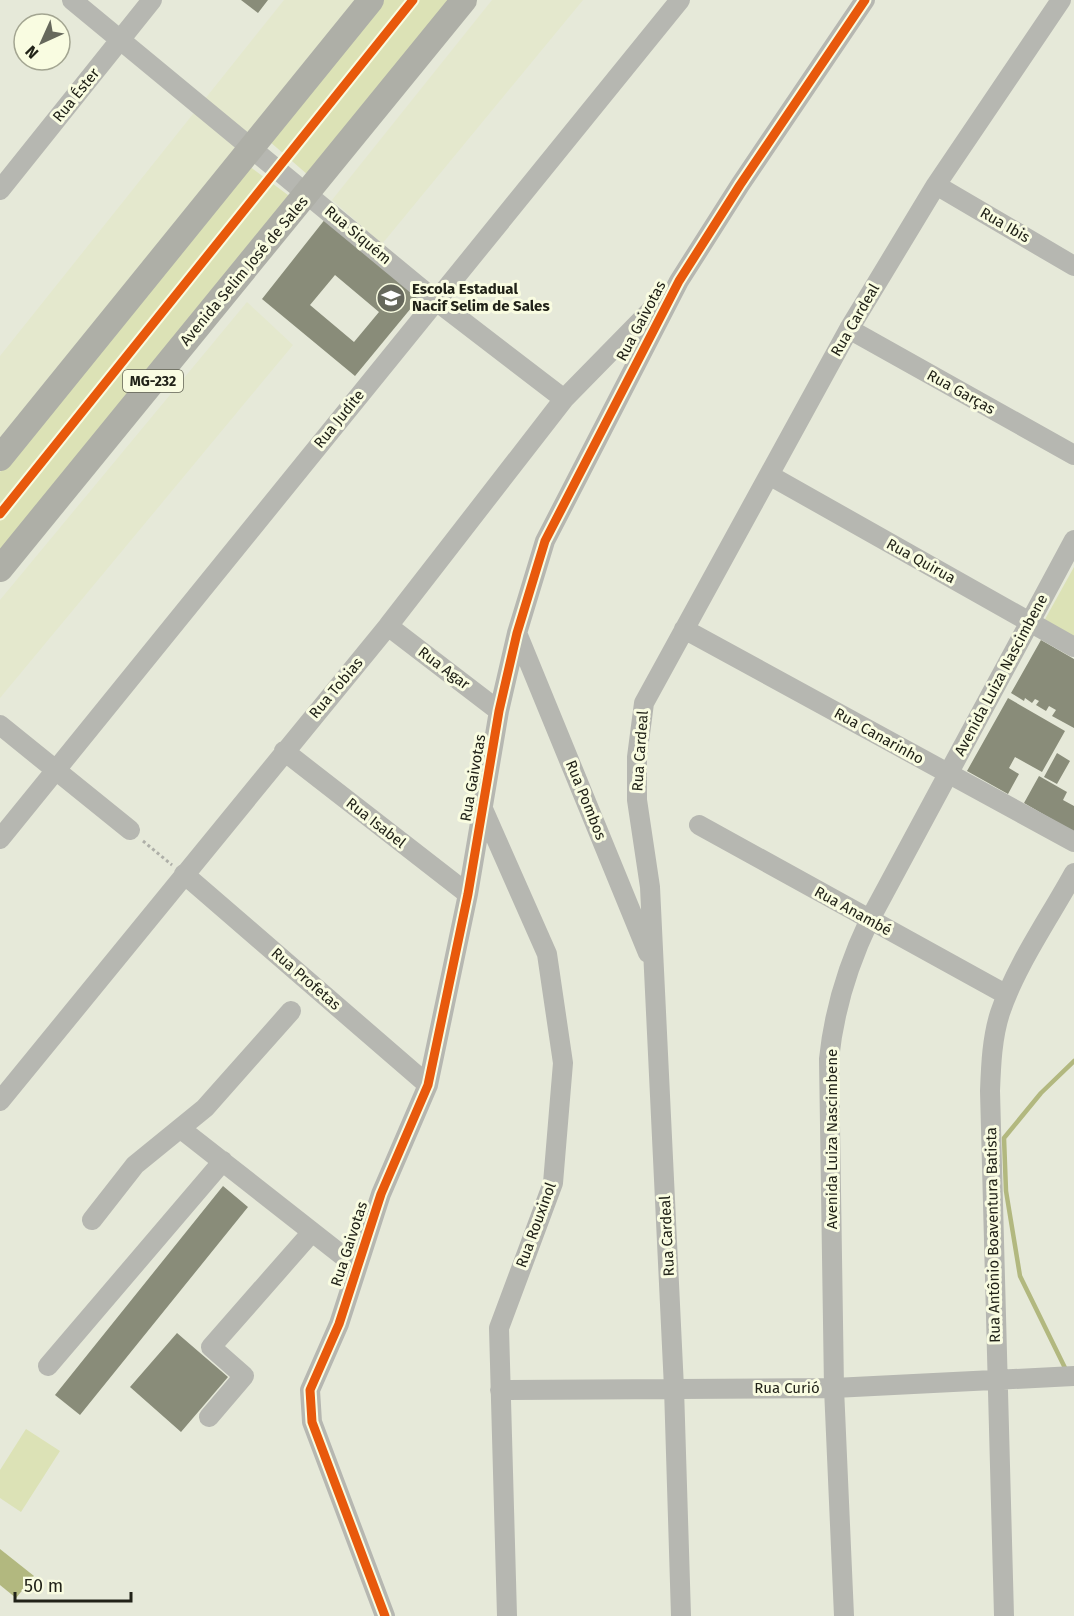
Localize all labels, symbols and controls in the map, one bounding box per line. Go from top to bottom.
north arrow [12,12,72,72]
text: N [21,42,42,63]
street label: Rua Éster [49,64,103,126]
street label: Avenida Selim José de Sales [176,193,312,349]
street label: Rua Siquém [321,202,395,268]
street label: Rua Ibis [977,204,1033,246]
street label: Rua Gaivotas [612,278,670,364]
place label: Escola Estadual Nacif Selim de Sales [412,280,550,315]
street label: Rua Cardeal [827,280,883,360]
school or university icon: Escola Estadual Nacif Selim de Sales [375,282,407,314]
street label: Rua Garças [924,366,998,418]
road number: MG-232 [123,370,183,392]
street label: Rua Judite [310,386,368,452]
street label: Rua Quirua [883,535,959,587]
street label: Avenida Luiza Nascimbene [951,591,1051,759]
street label: Rua Agar [415,643,474,693]
street label: Rua Tobias [305,654,367,722]
street label: Rua Canarinho [831,704,927,768]
street label: Rua Cardeal [628,709,652,792]
street label: Rua Gaivotas [456,733,490,823]
street label: Rua Pombos [562,757,610,843]
street label: Rua Isabel [343,794,410,852]
street label: Rua Anambé [811,882,895,940]
street label: Rua Profetas [268,944,344,1014]
street label: Avenida Luiza Nascimbene [823,1049,841,1229]
street label: Rua Antônio Boaventura Batista [982,1127,1004,1343]
street label: Rua Rouxinol [512,1179,560,1270]
street label: Rua Cardeal [656,1194,678,1277]
street label: Rua Gaivotas [327,1199,371,1289]
street label: Rua Curió [754,1379,820,1397]
scale bar [15,1565,130,1603]
text: 50 m [24,1575,63,1597]

